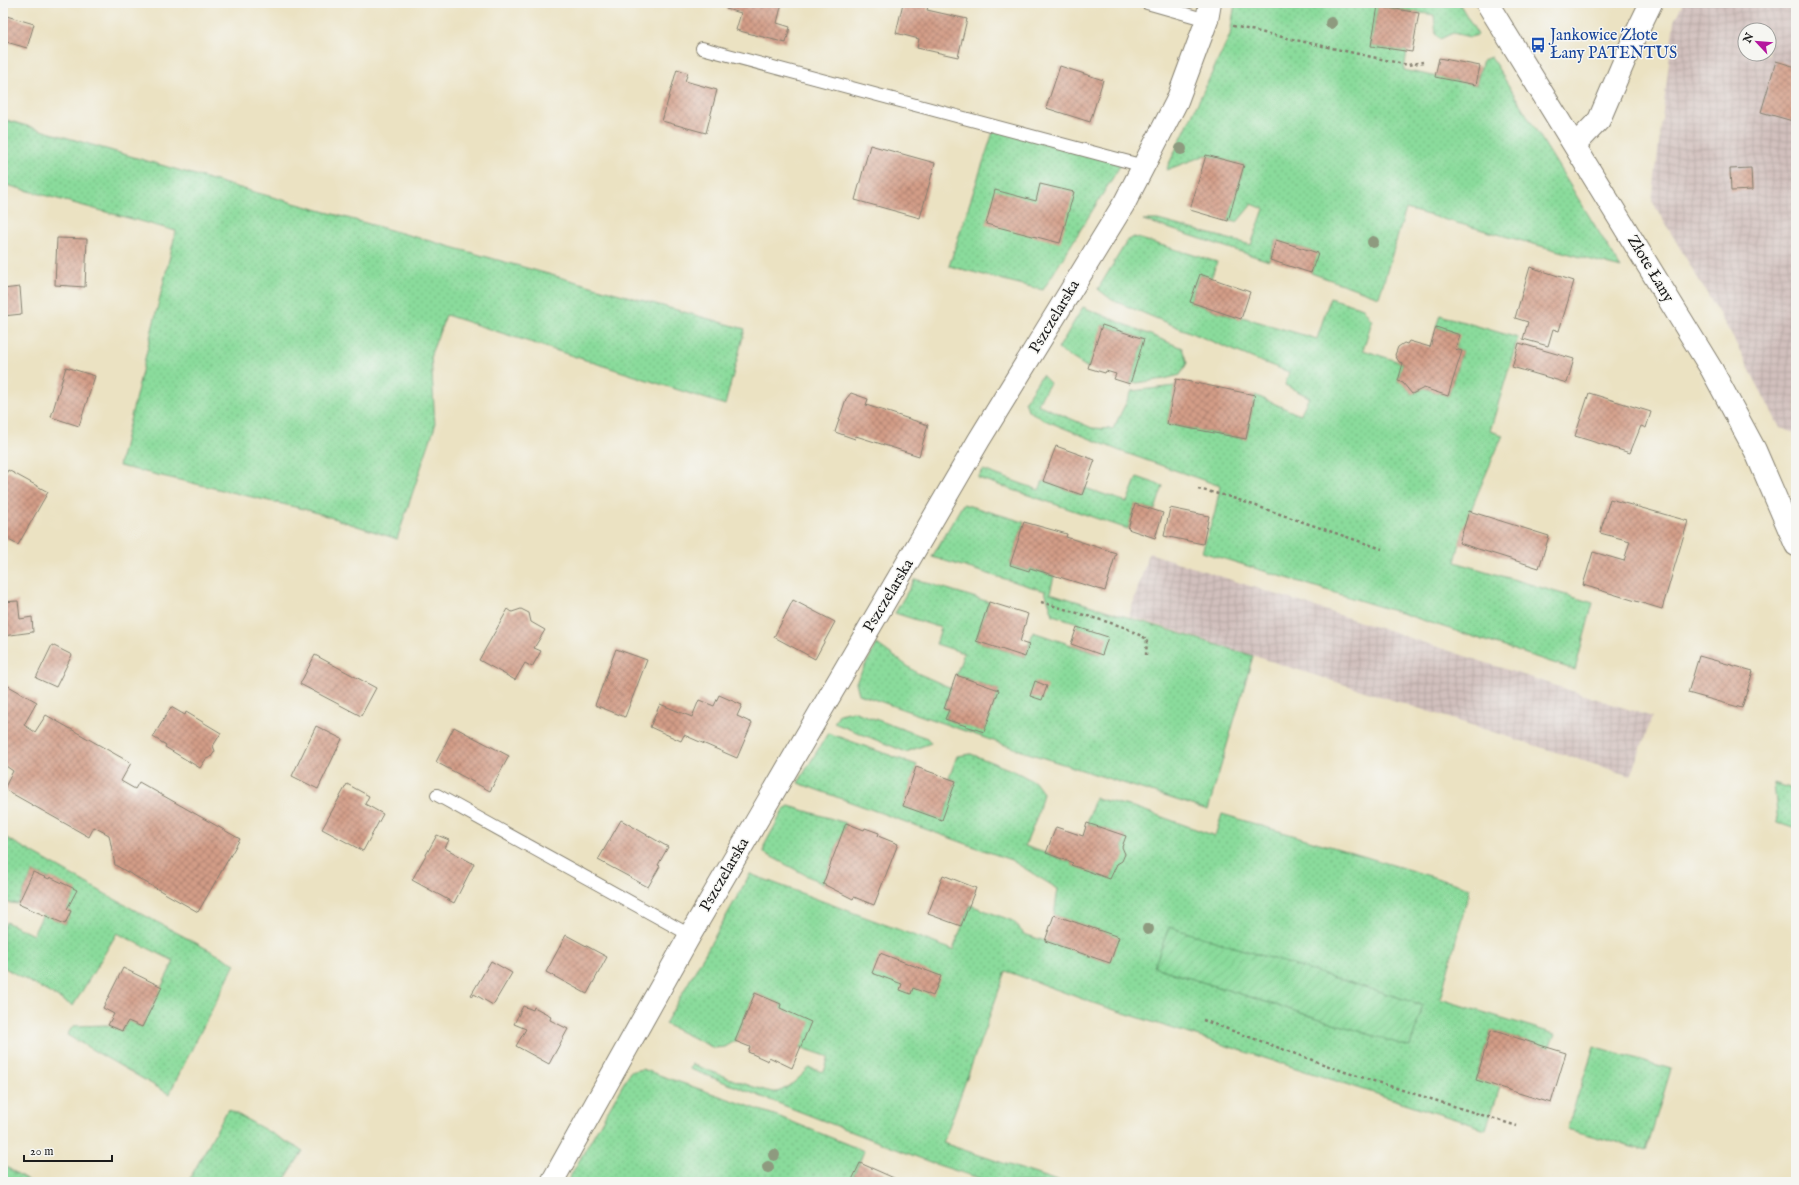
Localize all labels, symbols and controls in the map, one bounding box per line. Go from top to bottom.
north arrow [1737,22,1777,62]
place label: Jankowice Złote Łany PATENTUS [1548,26,1677,64]
text: N [1740,30,1757,46]
bus stop icon: Jankowice Złote Łany PATENTUS [1529,36,1547,54]
street label: Złote Łany [1622,232,1678,306]
street label: Pszczelarska [1025,277,1085,357]
street label: Pszczelarska [859,556,919,636]
street label: Pszczelarska [696,834,754,916]
scale bar [24,1137,112,1163]
text: 20 m [30,1144,53,1159]

